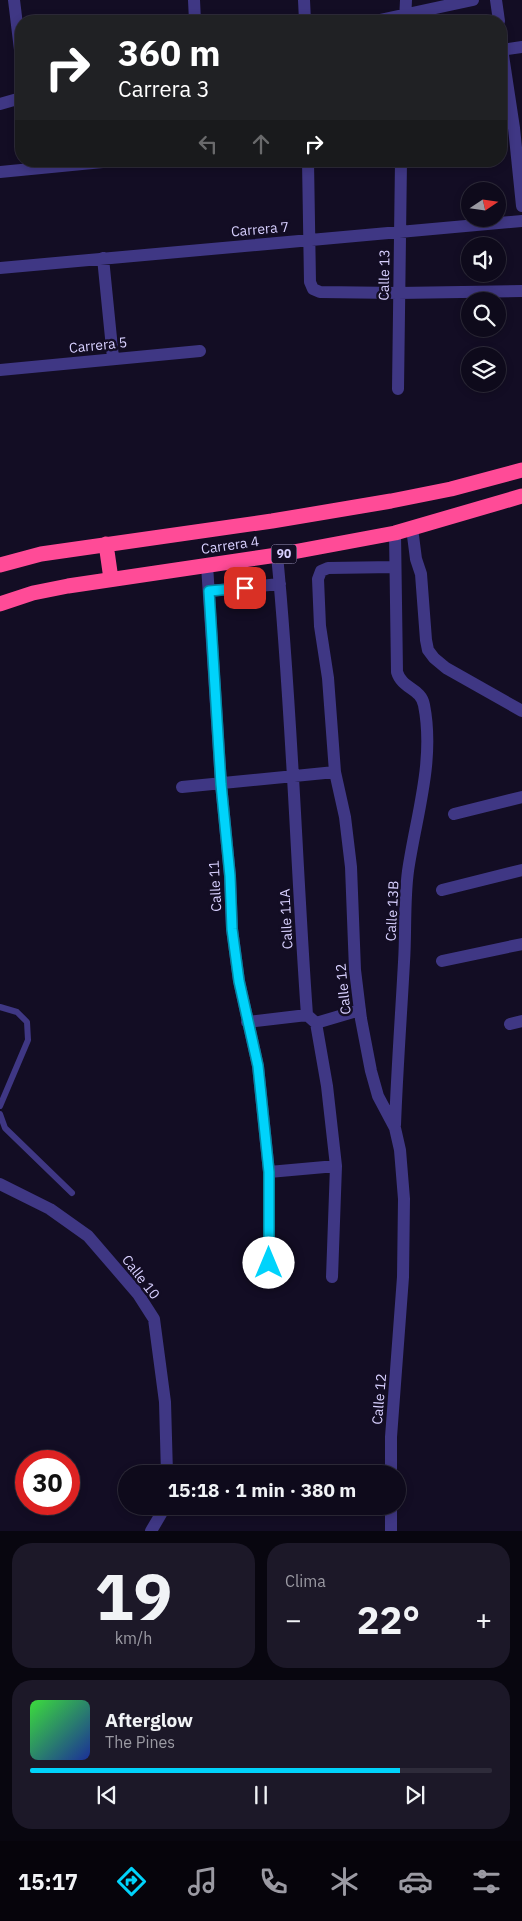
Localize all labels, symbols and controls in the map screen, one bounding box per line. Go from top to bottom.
text: 360 m [118,30,221,76]
icon: right [35,35,100,100]
text: Carrera 3 [118,74,210,103]
icon: left [194,130,222,158]
icon: ahead [247,130,275,158]
icon: right [300,130,328,158]
north arrow [461,182,506,228]
map controls [461,182,506,392]
street label: Carrera 7 [230,217,290,241]
button: sound [461,237,506,282]
street label: Calle 13 [375,249,393,301]
button: search [461,292,506,337]
street label: Carrera 5 [68,333,128,357]
button: layers [461,347,506,392]
street label: Carrera 4 [200,532,260,558]
road number: 90 [272,544,296,564]
pin [224,567,266,609]
icon: arrive [231,574,259,602]
street label: Calle 11 [205,860,225,912]
street label: Calle 13B [381,880,403,942]
street label: Calle 11A [275,888,297,950]
street label: Calle 12 [331,962,355,1016]
position arrow [242,1236,294,1288]
street label: Calle 10 [118,1251,164,1303]
street label: Calle 12 [368,1373,390,1425]
speed limit sign: 30 [15,1450,80,1515]
text: 15:18 · 1 min · 380 m [168,1478,356,1502]
text: 19 [94,1553,173,1638]
text: Clima [285,1571,326,1591]
text: 22° [357,1595,420,1644]
text: − [285,1601,302,1638]
text: + [475,1601,492,1638]
text: km/h [115,1628,152,1648]
text: Afterglow [105,1708,193,1732]
text: The Pines [105,1732,175,1752]
icon: previous [93,1781,121,1809]
icon: pause [247,1781,275,1809]
icon: next [401,1781,429,1809]
icon: directions [114,1864,149,1899]
icon: music [185,1864,220,1899]
icon: phone [256,1864,291,1899]
icon: climate [327,1864,362,1899]
icon: car [398,1864,433,1899]
icon: filters [469,1864,504,1899]
text: 15:17 [18,1867,78,1896]

